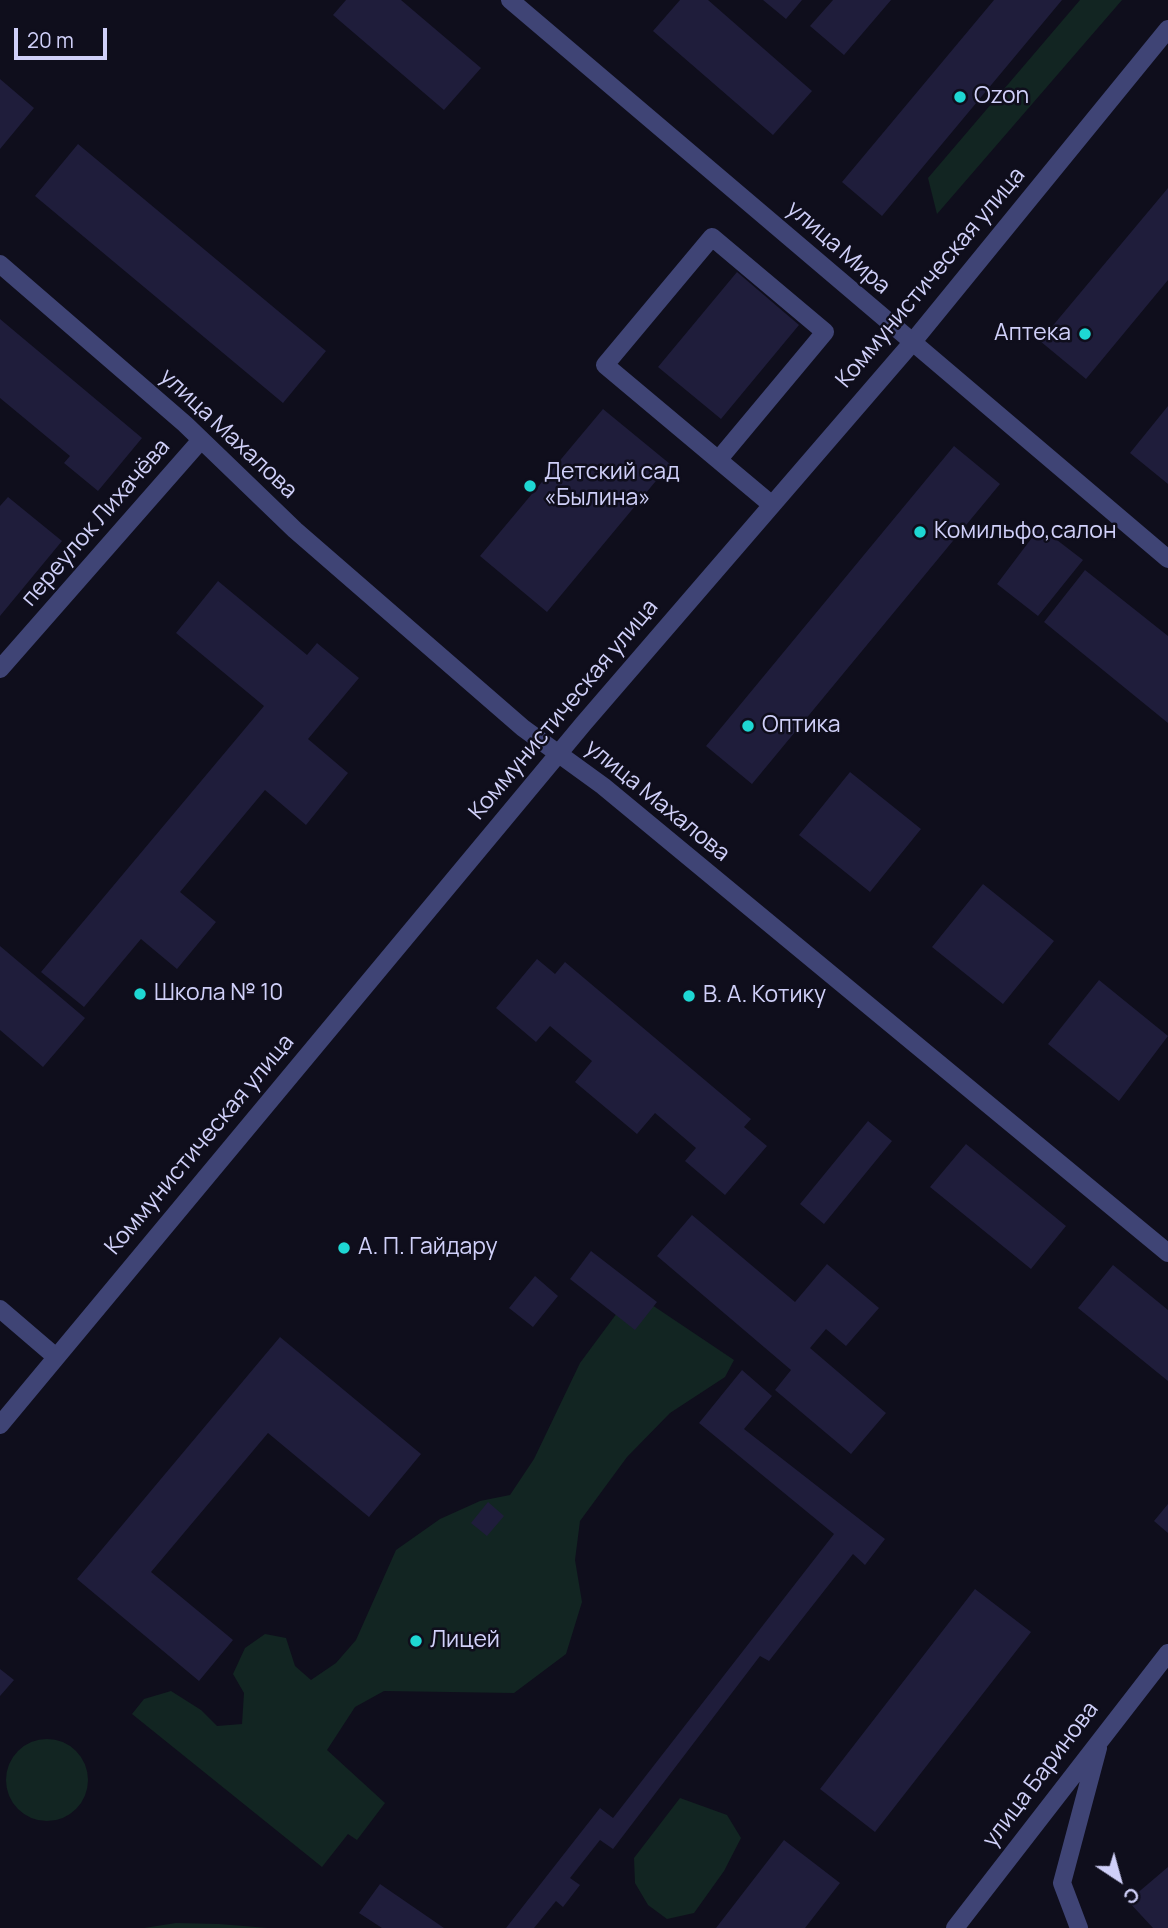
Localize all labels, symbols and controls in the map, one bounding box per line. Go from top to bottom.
scale bar [18,14,110,58]
text: 20 m [27,26,74,54]
place label: Ozon [974,83,1029,111]
marker: Ozon [952,89,968,105]
street label: Коммунистическая улица [831,162,1031,394]
street label: улица Мира [780,195,896,301]
place label: Аптека [994,320,1071,348]
marker: Аптека [1077,326,1093,342]
street label: улица Махалова [153,363,303,505]
street label: переулок Лихачёва [16,434,176,612]
place label: Детский сад «Былина» [544,459,680,513]
marker: Детский сад «Былина» [522,478,538,494]
place label: Комильфо,салон [934,518,1117,546]
marker: Комильфо,салон [912,524,928,540]
street label: Коммунистическая улица [464,594,664,826]
place label: Оптика [762,712,841,740]
marker: Оптика [740,718,756,734]
street label: улица Махалова [579,734,735,868]
place label: Школа № 10 [154,980,283,1008]
place label: В. А. Котику [703,982,826,1010]
marker: Школа № 10 [132,986,148,1002]
marker: В. А. Котику [681,988,697,1004]
street label: Коммунистическая улица [100,1029,300,1261]
place label: А. П. Гайдару [358,1234,498,1262]
marker: А. П. Гайдару [336,1240,352,1256]
place label: Лицей [430,1627,500,1655]
marker: Лицей [408,1633,424,1649]
street label: улица Баринова [977,1697,1105,1853]
north arrow [1084,1844,1154,1914]
text: С [1118,1881,1145,1911]

